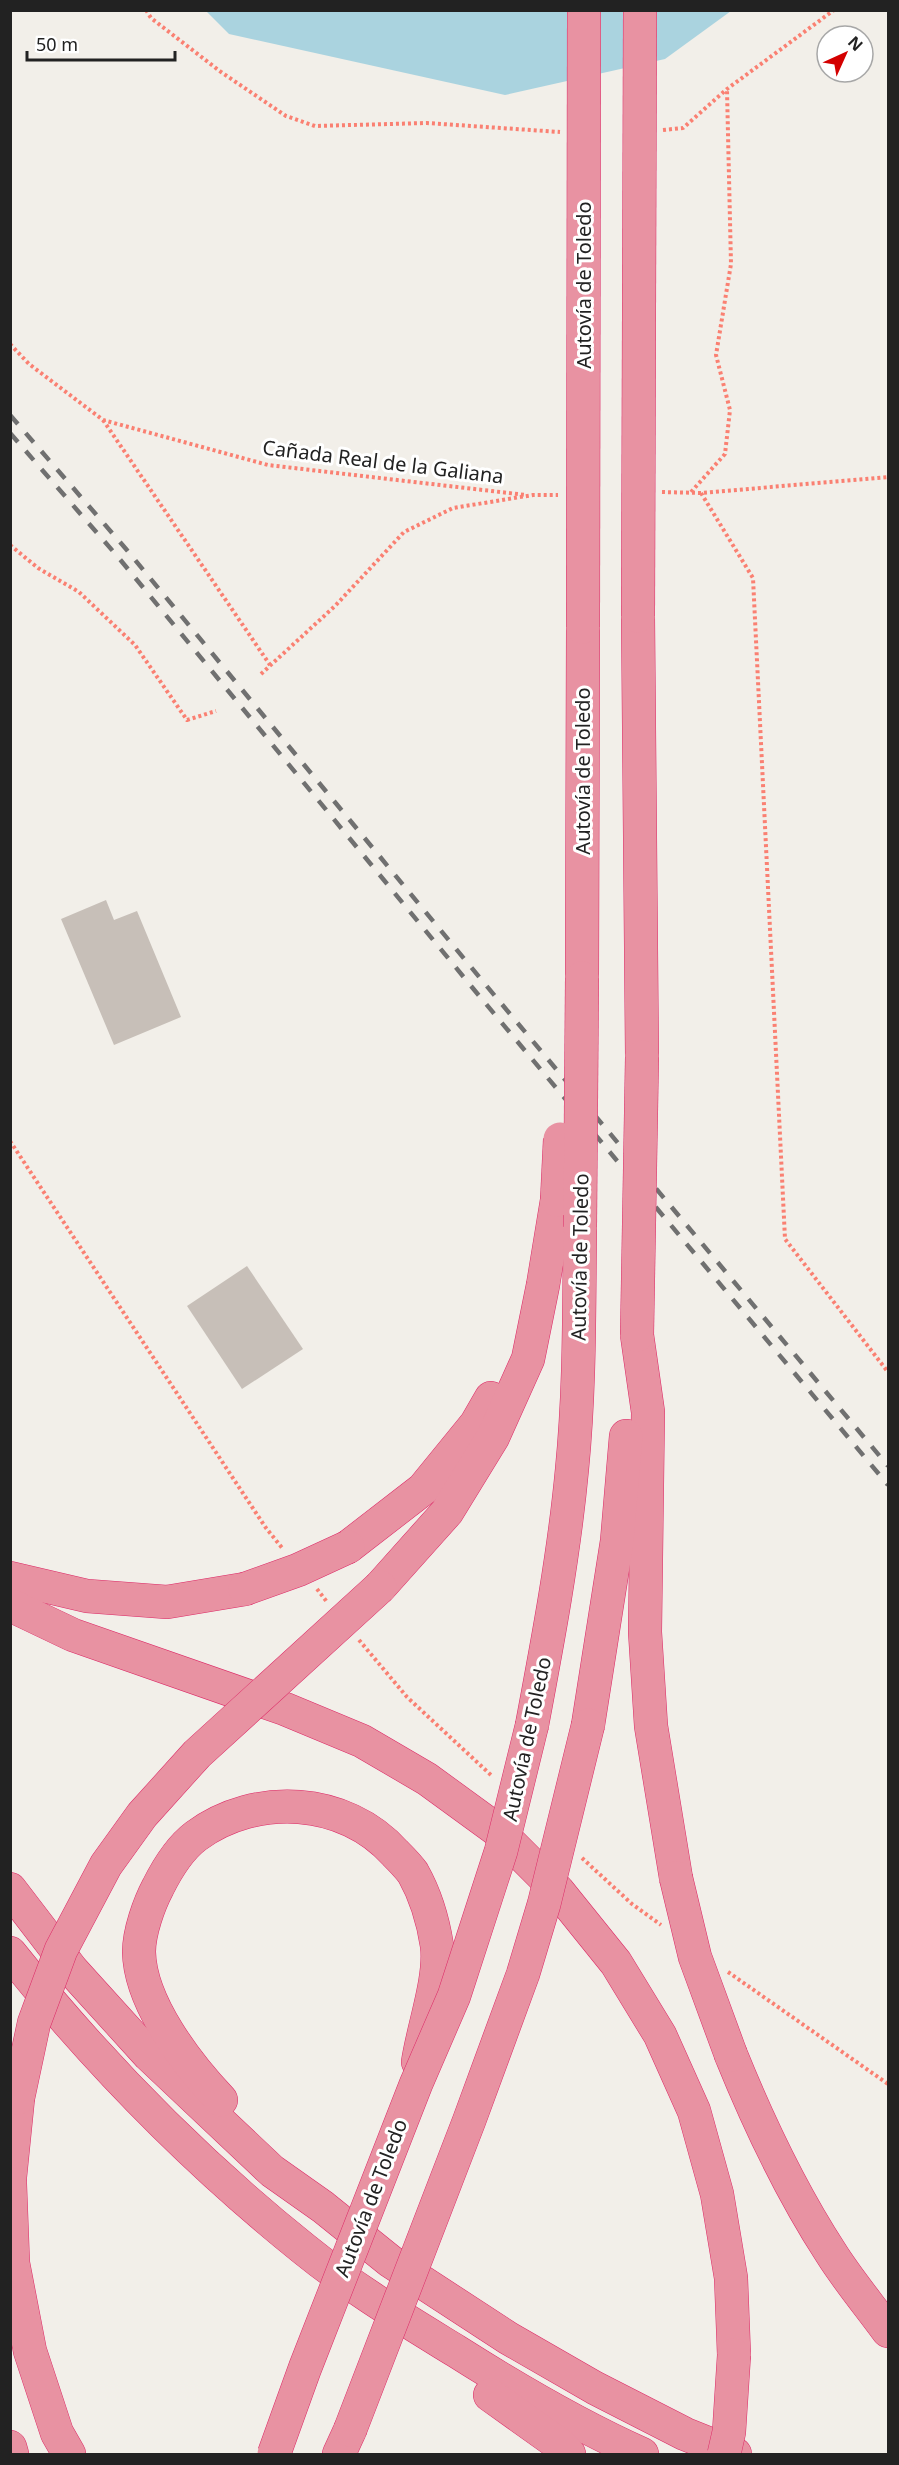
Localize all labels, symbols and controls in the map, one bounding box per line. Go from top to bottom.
scale bar [27,24,176,62]
north arrow [815,24,875,84]
text: N [843,31,868,56]
text: 50 m [36,32,78,56]
street label: Autovía de Toledo [570,201,597,369]
street label: Cañada Real de la Galiana [261,433,505,490]
street label: Autovía de Toledo [569,687,596,855]
street label: Autovía de Toledo [565,1173,594,1341]
street label: Autovía de Toledo [496,1654,557,1824]
street label: Autovía de Toledo [328,2115,413,2281]

